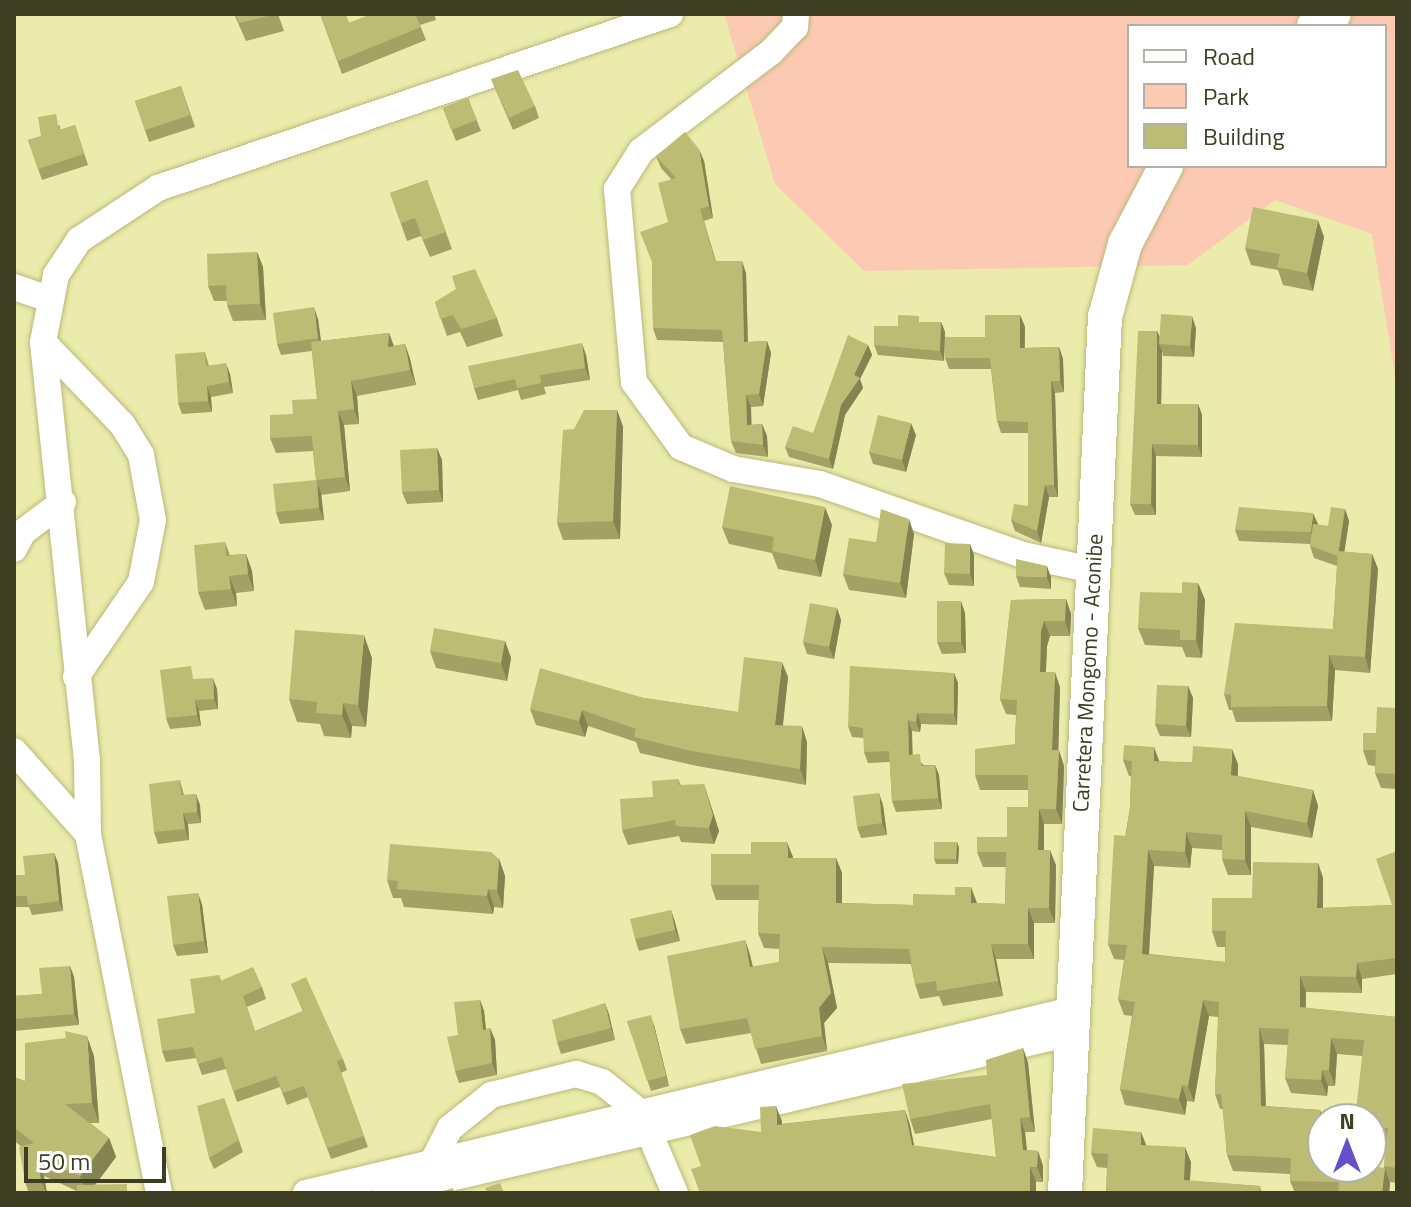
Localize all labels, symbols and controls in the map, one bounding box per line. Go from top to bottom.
legend [1127,24,1387,168]
text: Road [1203,38,1255,74]
text: Park [1203,78,1249,114]
text: Building [1203,118,1285,154]
street label: Carretera Mongomo - Aconibe [1068,533,1108,813]
north arrow [1307,1103,1387,1183]
text: N [1339,1104,1355,1138]
scale bar [28,1131,170,1181]
text: 50 m [38,1143,90,1179]

